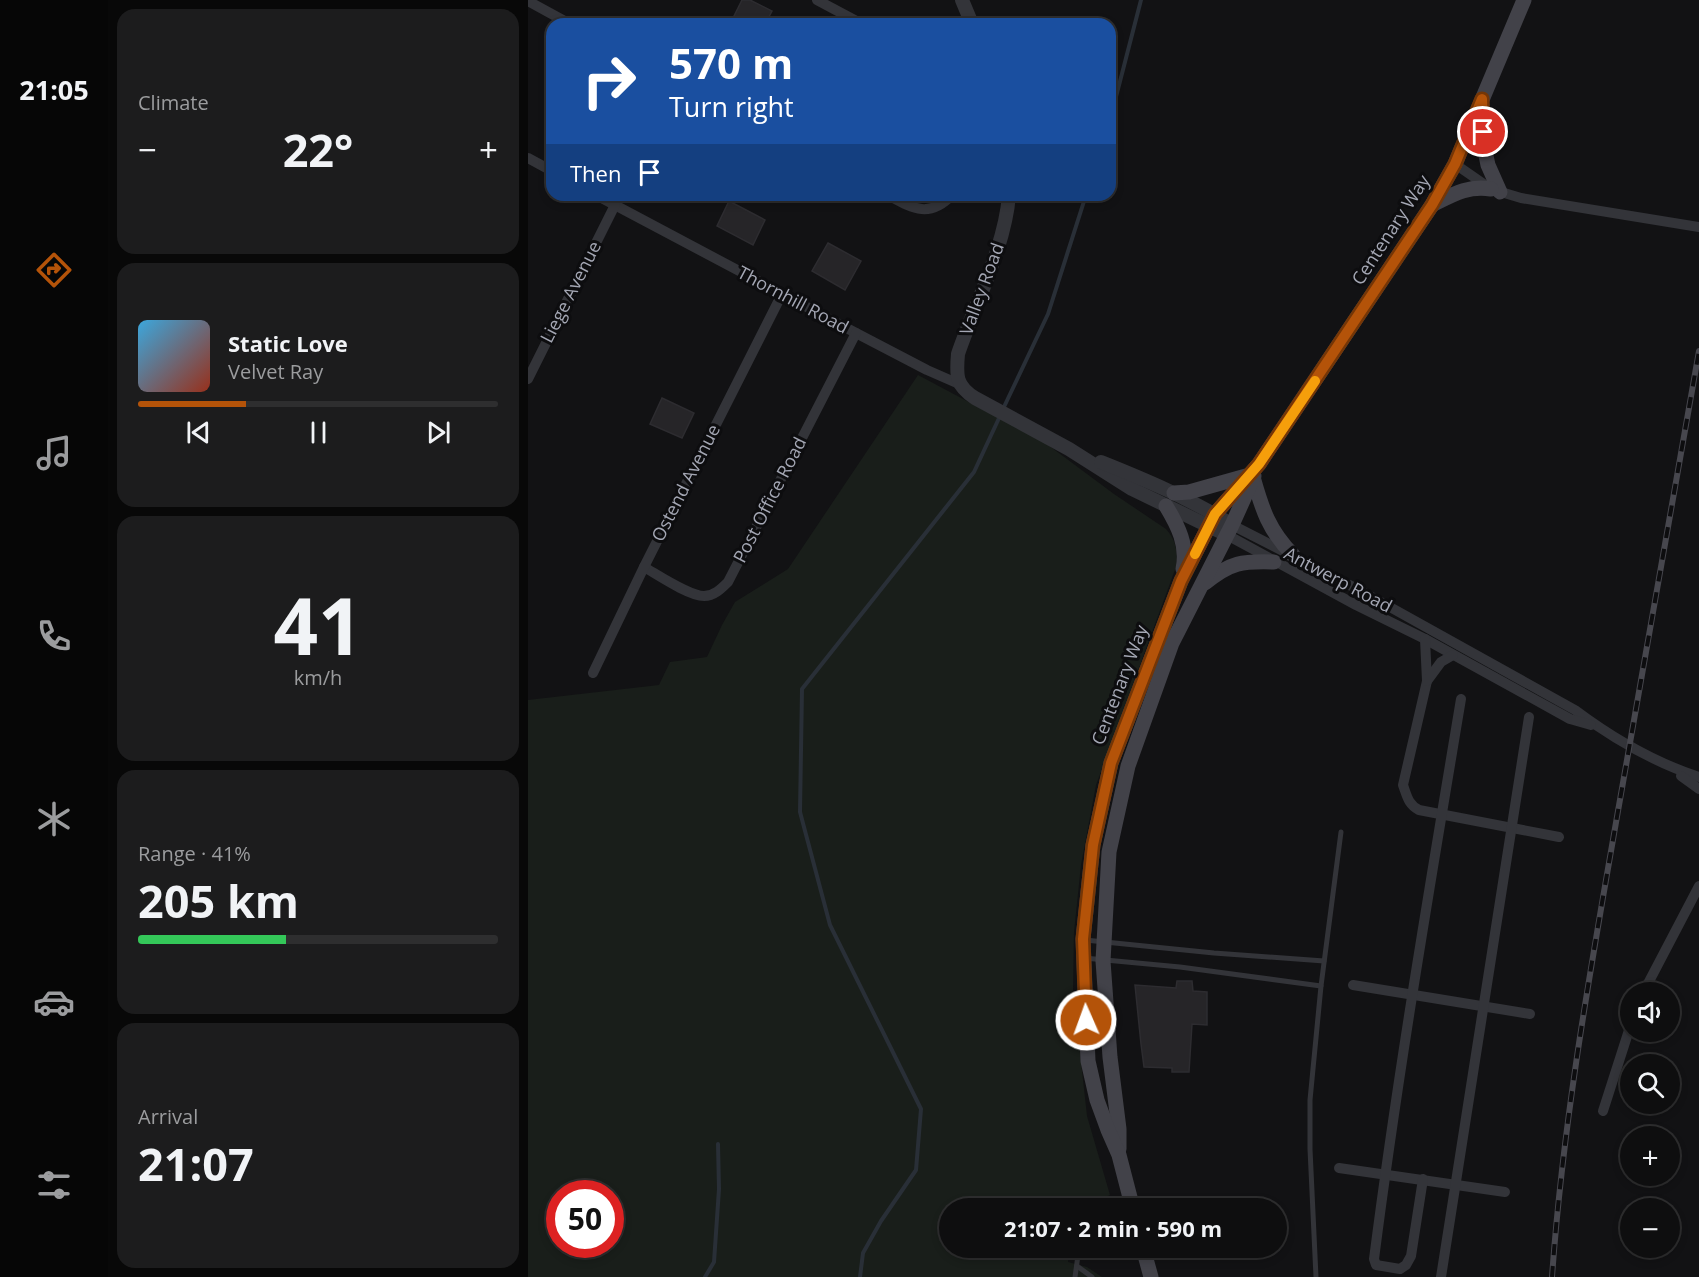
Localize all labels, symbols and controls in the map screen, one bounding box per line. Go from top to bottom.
text: 570 m [669,34,793,91]
icon: right [570,42,648,120]
text: 21:05 [19,71,89,108]
text: Turn right [669,88,794,125]
text: Climate [138,89,209,116]
pin [1457,106,1508,157]
icon: arrive [1466,115,1499,148]
text: 22° [283,119,353,180]
text: − [138,127,157,172]
text: + [479,127,498,172]
icon: arrive [633,156,666,189]
text: Then [570,158,621,188]
street label: Centenary Way [1346,169,1435,289]
street label: Liege Avenue [534,237,606,347]
street label: Valley Road [953,239,1009,338]
icon: directions [33,249,75,291]
street label: Thornhill Road [734,260,853,338]
text: Static Love [228,328,348,358]
text: Velvet Ray [228,358,323,385]
icon: previous [182,416,215,449]
icon: pause [302,416,335,449]
icon: next [422,416,455,449]
street label: Ostend Avenue [645,420,725,545]
icon: music [33,432,75,474]
street label: Post Office Road [727,432,811,567]
street label: Antwerp Road [1280,541,1397,618]
text: 41 [273,572,363,678]
icon: phone [33,615,75,657]
street label: Centenary Way [1085,620,1153,748]
text: km/h [294,664,342,691]
icon: climate [33,798,75,840]
text: Range · 41% [138,840,251,867]
text: 205 km [138,870,299,931]
icon: car [33,981,75,1023]
map controls [1620,982,1680,1258]
button: sound [1620,982,1680,1042]
position arrow [1054,988,1118,1052]
button: search [1620,1054,1680,1114]
text: Arrival [138,1103,198,1130]
button: + [1620,1126,1680,1186]
text: 21:07 [138,1133,254,1194]
icon: filters [33,1164,75,1206]
speed limit sign: 50 [546,1180,624,1258]
button: − [1620,1198,1680,1258]
text: 21:07 · 2 min · 590 m [1004,1213,1222,1243]

